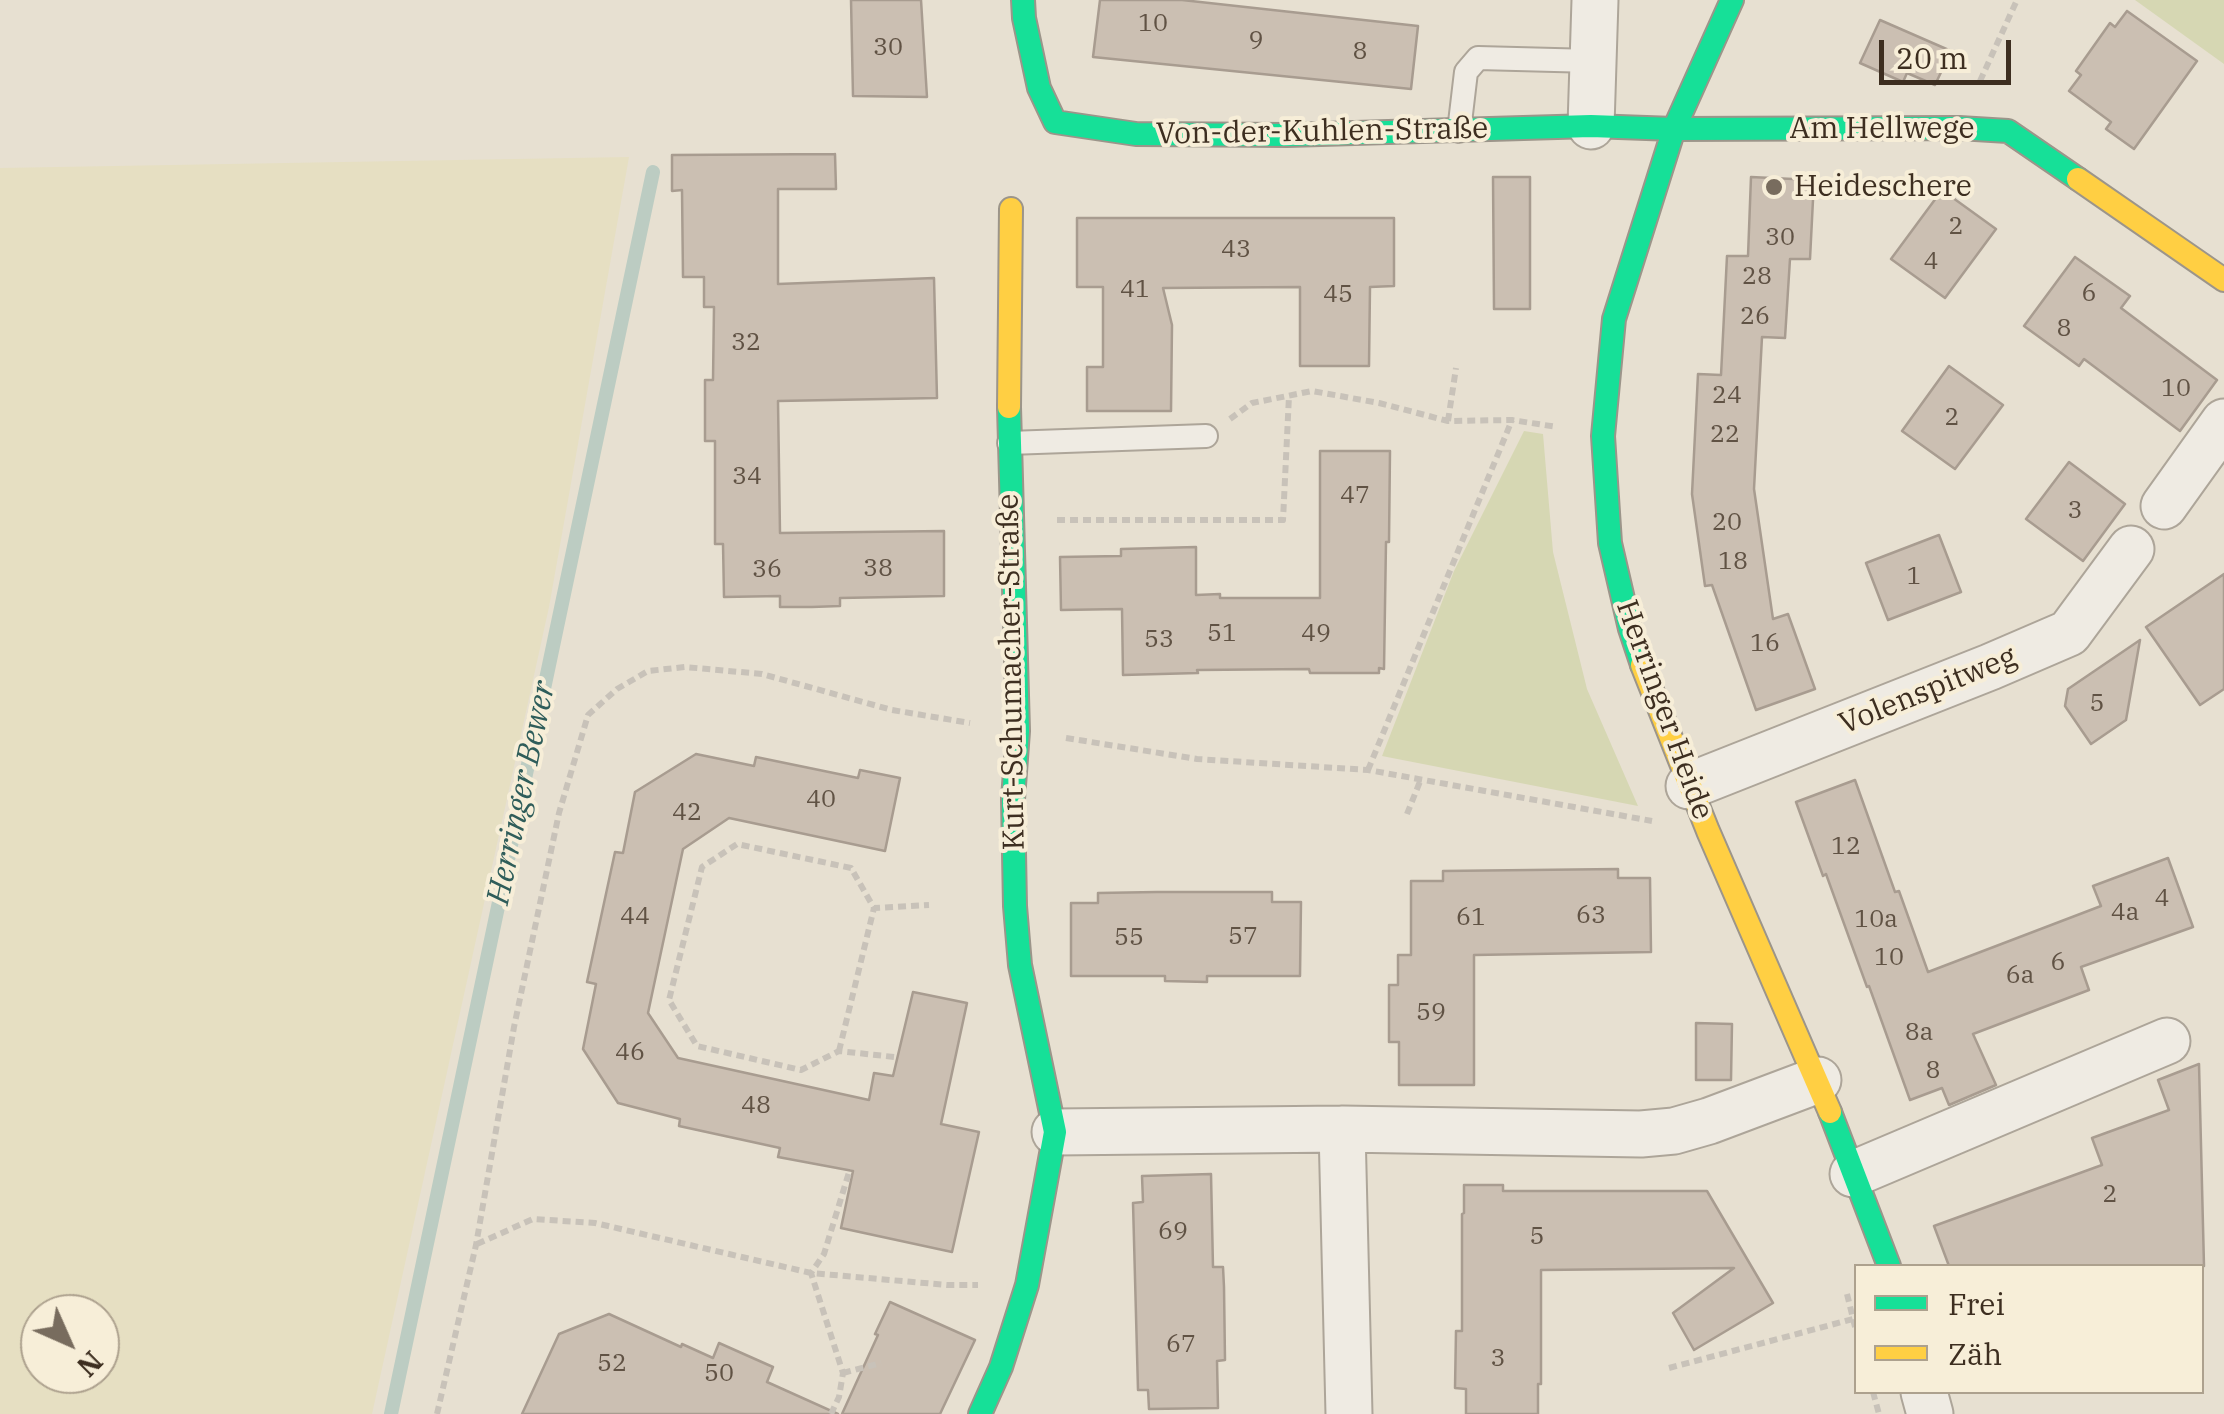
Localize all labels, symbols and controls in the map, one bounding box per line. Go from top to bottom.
house number: 10 [1138,9,1168,39]
scale bar [1884,20,2016,82]
house number: 9 [1249,26,1263,56]
house number: 30 [873,33,903,63]
house number: 8 [1353,37,1367,67]
text: 20 m [1896,38,1968,77]
street label: Von-der-Kuhlen-Straße [1156,111,1488,153]
street label: Am Hellwege [1789,111,1975,147]
place label: Heideschere [1794,169,1972,205]
marker: Heideschere [1763,176,1785,198]
house number: 2 [1949,212,1963,242]
house number: 30 [1765,223,1795,253]
house number: 43 [1221,235,1251,265]
house number: 4 [1924,247,1938,277]
house number: 28 [1742,262,1772,292]
house number: 41 [1120,275,1150,305]
house number: 6 [2082,279,2096,309]
house number: 45 [1323,280,1353,310]
house number: 26 [1740,302,1770,332]
house number: 8 [2057,314,2071,344]
house number: 32 [731,328,761,358]
house number: 10 [2161,374,2191,404]
house number: 24 [1712,381,1742,411]
house number: 2 [1945,403,1959,433]
house number: 22 [1710,420,1740,450]
house number: 34 [732,462,762,492]
house number: 47 [1340,481,1370,511]
street label: Kurt-Schumacher-Straße [991,493,1033,851]
house number: 3 [2068,496,2082,526]
house number: 20 [1712,508,1742,538]
house number: 18 [1718,547,1748,577]
house number: 38 [863,554,893,584]
house number: 36 [752,555,782,585]
house number: 1 [1907,562,1921,592]
street label: Herringer Heide [1608,595,1720,825]
house number: 51 [1207,619,1237,649]
house number: 49 [1301,619,1331,649]
house number: 53 [1144,625,1174,655]
house number: 16 [1750,629,1780,659]
street label: Volenspitweg [1834,639,2022,743]
water label: Herringer Bewer [480,678,564,908]
house number: 5 [2090,689,2104,719]
house number: 40 [806,785,836,815]
house number: 42 [672,798,702,828]
house number: 12 [1831,832,1861,862]
house number: 4 [2155,884,2169,914]
house number: 4a [2111,898,2139,928]
house number: 63 [1576,901,1606,931]
house number: 44 [620,902,650,932]
house number: 61 [1456,903,1486,933]
house number: 10a [1854,905,1898,935]
house number: 57 [1228,922,1258,952]
house number: 55 [1114,923,1144,953]
house number: 10 [1874,943,1904,973]
house number: 6 [2051,948,2065,978]
house number: 6a [2006,961,2034,991]
house number: 59 [1416,998,1446,1028]
house number: 8a [1905,1018,1933,1048]
house number: 46 [615,1038,645,1068]
house number: 8 [1926,1056,1940,1086]
house number: 48 [741,1091,771,1121]
house number: 2 [2103,1180,2117,1210]
house number: 69 [1158,1217,1188,1247]
house number: 5 [1530,1222,1544,1252]
legend [1854,1264,2204,1394]
text: Frei [1948,1284,2005,1323]
north arrow [20,1294,120,1394]
house number: 67 [1166,1330,1196,1360]
text: Zäh [1948,1334,2002,1373]
text: N [69,1343,111,1385]
house number: 3 [1491,1344,1505,1374]
house number: 52 [597,1349,627,1379]
house number: 50 [704,1359,734,1389]

